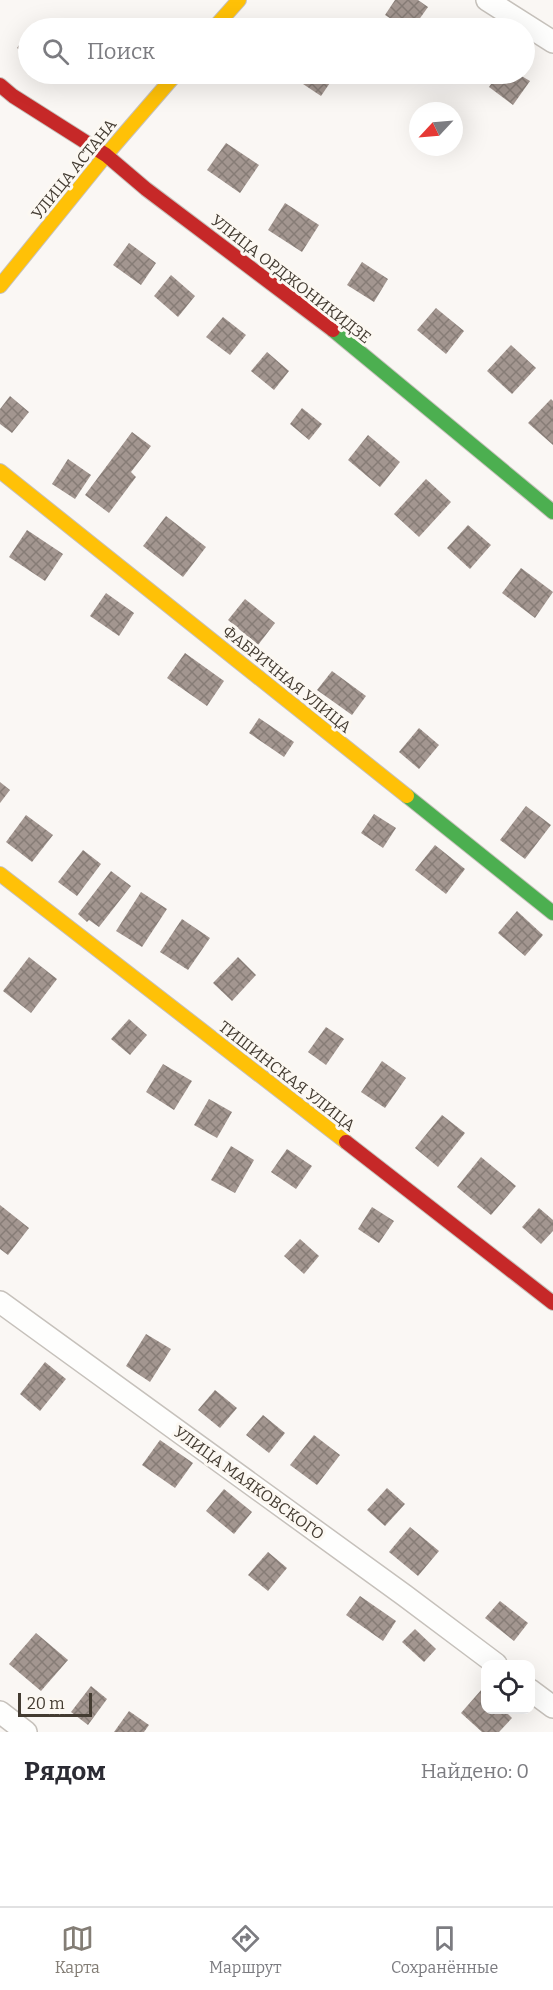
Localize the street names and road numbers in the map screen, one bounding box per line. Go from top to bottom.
street label: УЛИЦА АСТАНА [28,114,121,223]
street label: УЛИЦА ОРДЖОНИКИДЗЕ [207,211,375,347]
street label: ФАБРИЧНАЯ УЛИЦА [219,621,356,737]
street label: ТИШИНСКАЯ УЛИЦА [215,1017,359,1136]
street label: УЛИЦА МАЯКОВСКОГО [170,1422,328,1544]

